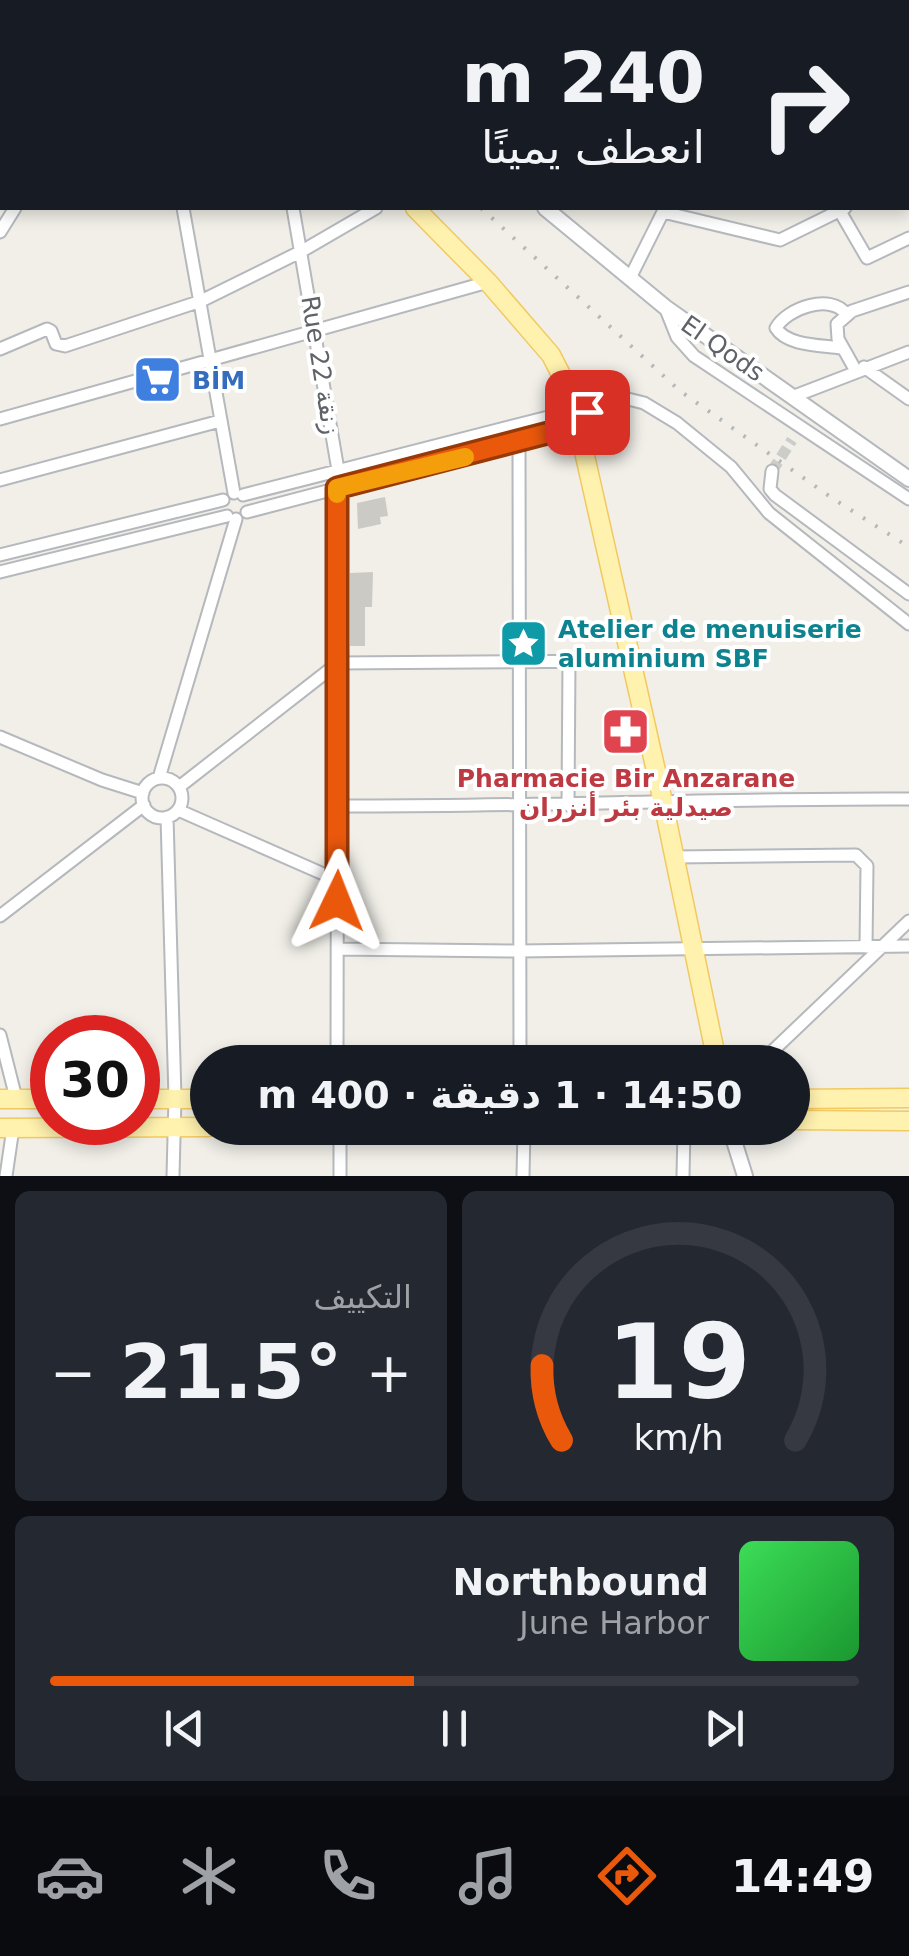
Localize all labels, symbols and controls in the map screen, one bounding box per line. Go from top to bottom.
text: 240 m [462,37,705,119]
icon: right [740,40,870,170]
text: انعطف يمينًا [481,121,705,174]
street label: Rue 22 زنقة [295,294,346,437]
street label: El Qods [676,309,770,387]
supermarket icon: BİM [131,354,183,406]
place label: BİM [192,365,245,395]
pin [545,370,630,455]
icon: arrive [560,385,615,440]
place label: Atelier de menuiserie aluminium SBF [558,615,862,673]
place icon: Atelier de menuiserie aluminium SBF [497,617,549,669]
pharmacy icon: Pharmacie Bir Anzarane صيدلية بئر أنزران [600,706,652,758]
place label: Pharmacie Bir Anzarane صيدلية بئر أنزران [457,764,795,823]
position arrow [285,849,389,953]
speed limit sign: 30 [30,1015,160,1145]
text: 14:50 · 1 دقيقة · 400 m [258,1073,742,1117]
text: التكييف [314,1278,412,1316]
text: 19 [606,1301,750,1423]
text: 21.5° [120,1328,342,1416]
text: − [50,1341,96,1405]
text: + [366,1341,412,1405]
text: km/h [633,1417,723,1458]
text: Northbound [453,1560,709,1604]
text: June Harbor [519,1604,709,1642]
icon: previous [157,1701,212,1756]
icon: pause [427,1701,482,1756]
icon: next [697,1701,752,1756]
icon: car [35,1841,105,1911]
icon: climate [174,1841,244,1911]
icon: phone [313,1841,383,1911]
icon: music [453,1841,523,1911]
icon: directions [592,1841,662,1911]
text: 14:49 [731,1850,874,1903]

